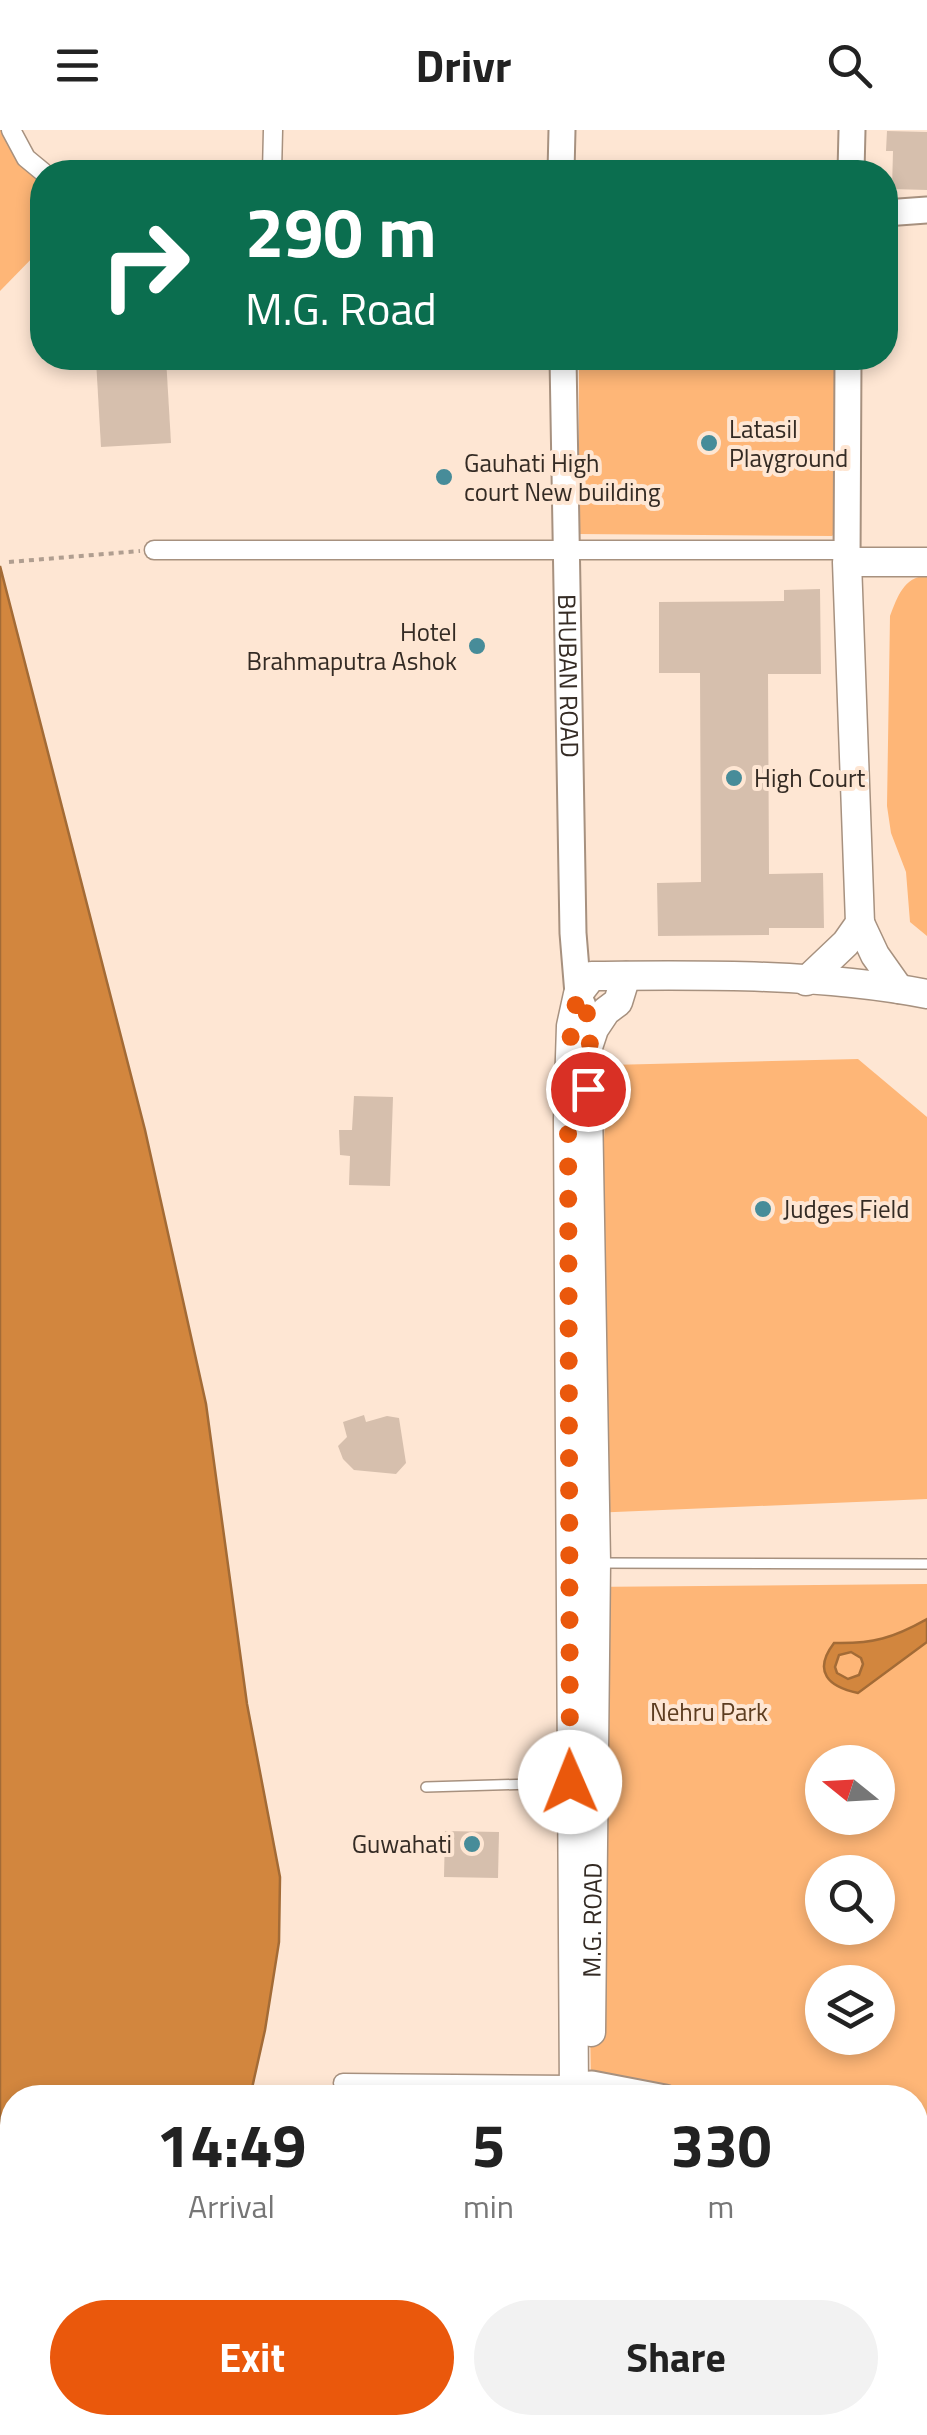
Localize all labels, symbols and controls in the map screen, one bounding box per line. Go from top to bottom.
text: Drivr [415,31,512,99]
icon: menu [50,38,105,93]
icon: search [822,38,877,93]
text: 290 m [245,178,437,284]
icon: right [80,200,210,330]
text: M.G. Road [245,274,437,342]
place label: Latasil Playground [729,410,848,477]
marker: Latasil Playground [698,432,720,454]
place label: Gauhati High court New building [464,444,661,511]
marker: Gauhati High court New building [433,466,455,488]
street label: BHUBAN ROAD [548,594,589,758]
place label: Hotel Brahmaputra Ashok [247,613,457,680]
marker: Hotel Brahmaputra Ashok [466,635,488,657]
place label: High Court [754,759,866,797]
marker: High Court [723,767,745,789]
pin [546,1047,631,1132]
icon: arrive [561,1062,616,1117]
place label: Judges Field [783,1190,910,1228]
marker: Judges Field [752,1198,774,1220]
park label: Nehru Park [650,1693,768,1731]
position arrow [518,1730,622,1834]
north arrow [805,1745,895,1835]
map controls [805,1745,895,2055]
place label: Guwahati [352,1825,452,1863]
marker: Guwahati [461,1833,483,1855]
button: search [805,1855,895,1945]
street label: M.G. ROAD [573,1862,612,1978]
button: layers [805,1965,895,2055]
text: 14:49 [157,2099,306,2190]
text: 5 [472,2099,505,2190]
text: 330 [671,2099,771,2190]
text: Arrival [188,2182,275,2230]
text: min [463,2182,514,2230]
text: m [708,2182,734,2230]
button: Exit [50,2300,454,2415]
button: Share [474,2300,878,2415]

